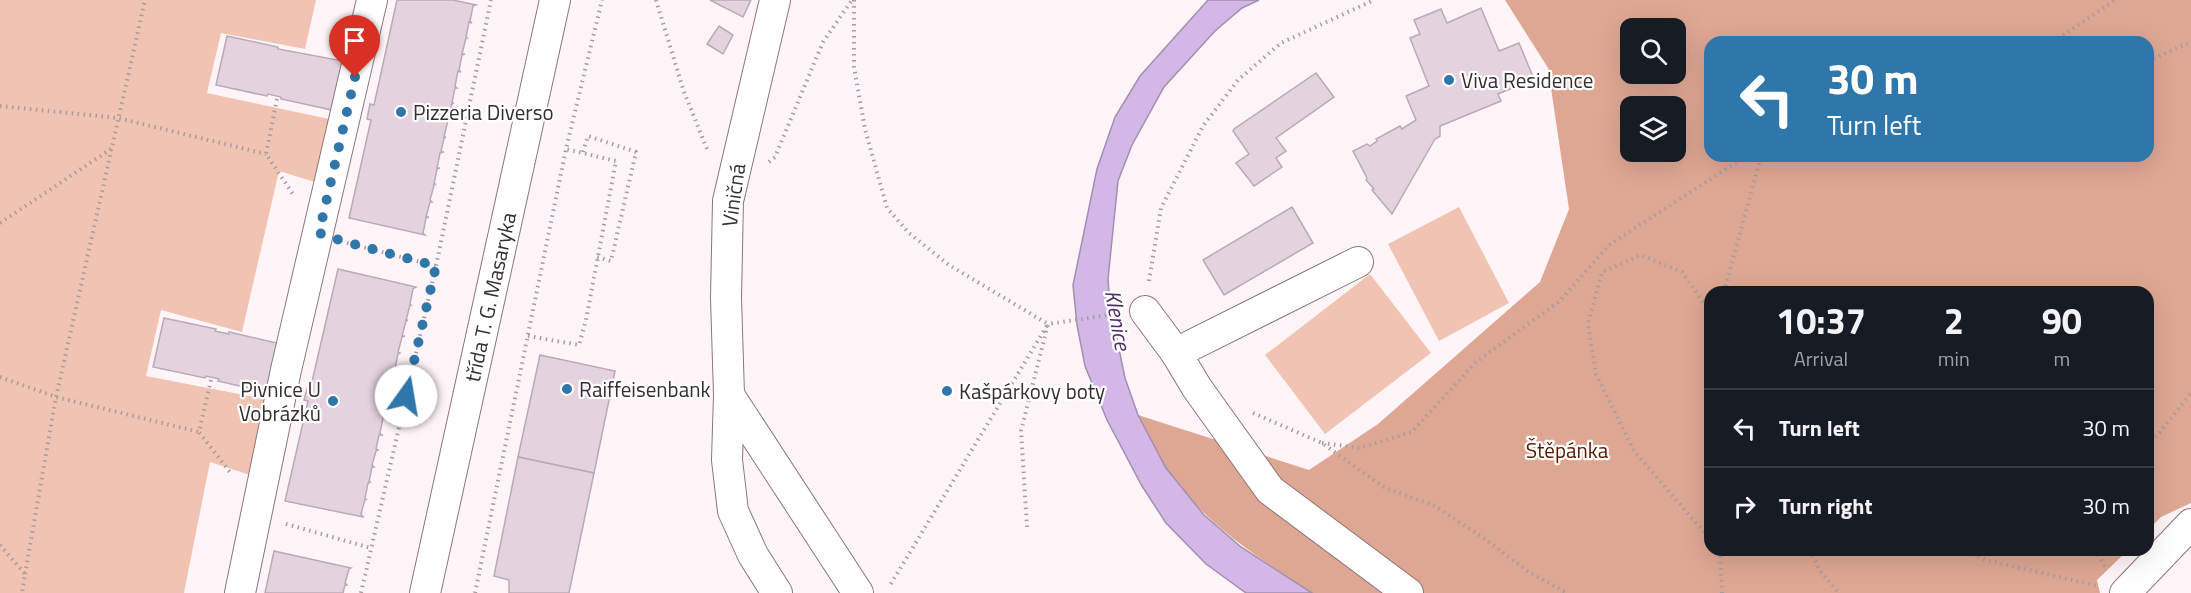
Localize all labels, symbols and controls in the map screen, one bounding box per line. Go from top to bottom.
pin [329,15,380,77]
map controls [1620,18,1686,162]
button: search [1620,18,1686,84]
icon: arrive [338,24,371,57]
text: 30 m [1827,46,1919,110]
icon: left [1728,60,1806,138]
place label: Viva Residence [1461,64,1593,96]
marker: Viva Residence [1442,73,1456,87]
place label: Pizzeria Diverso [413,96,554,128]
button: layers [1620,96,1686,162]
text: Turn left [1827,104,1921,145]
marker: Pizzeria Diverso [394,105,408,119]
street label: Viničná [713,161,753,229]
street label: třída T. G. Masaryka [456,209,524,385]
water label: Klenice [1096,287,1140,355]
text: 10:37 [1776,293,1866,348]
text: 2 [1944,293,1964,348]
text: 90 [2042,293,2082,348]
text: Arrival [1794,343,1848,374]
text: min [1938,343,1970,374]
text: m [2053,343,2070,374]
position arrow [374,364,438,428]
place label: Pivnice U Vobrázků [239,373,321,429]
place label: Raiffeisenbank [579,373,711,405]
place label: Kašpárkovy boty [959,375,1105,407]
marker: Raiffeisenbank [560,382,574,396]
marker: Kašpárkovy boty [940,384,954,398]
marker: Pivnice U Vobrázků [326,394,340,408]
text: Turn left [1779,411,1860,445]
text: 30 m [2082,411,2130,445]
icon: left [1728,412,1761,445]
park label: Štěpánka [1526,434,1609,466]
text: Turn right [1779,489,1873,523]
text: 30 m [2082,489,2130,523]
icon: right [1728,490,1761,523]

